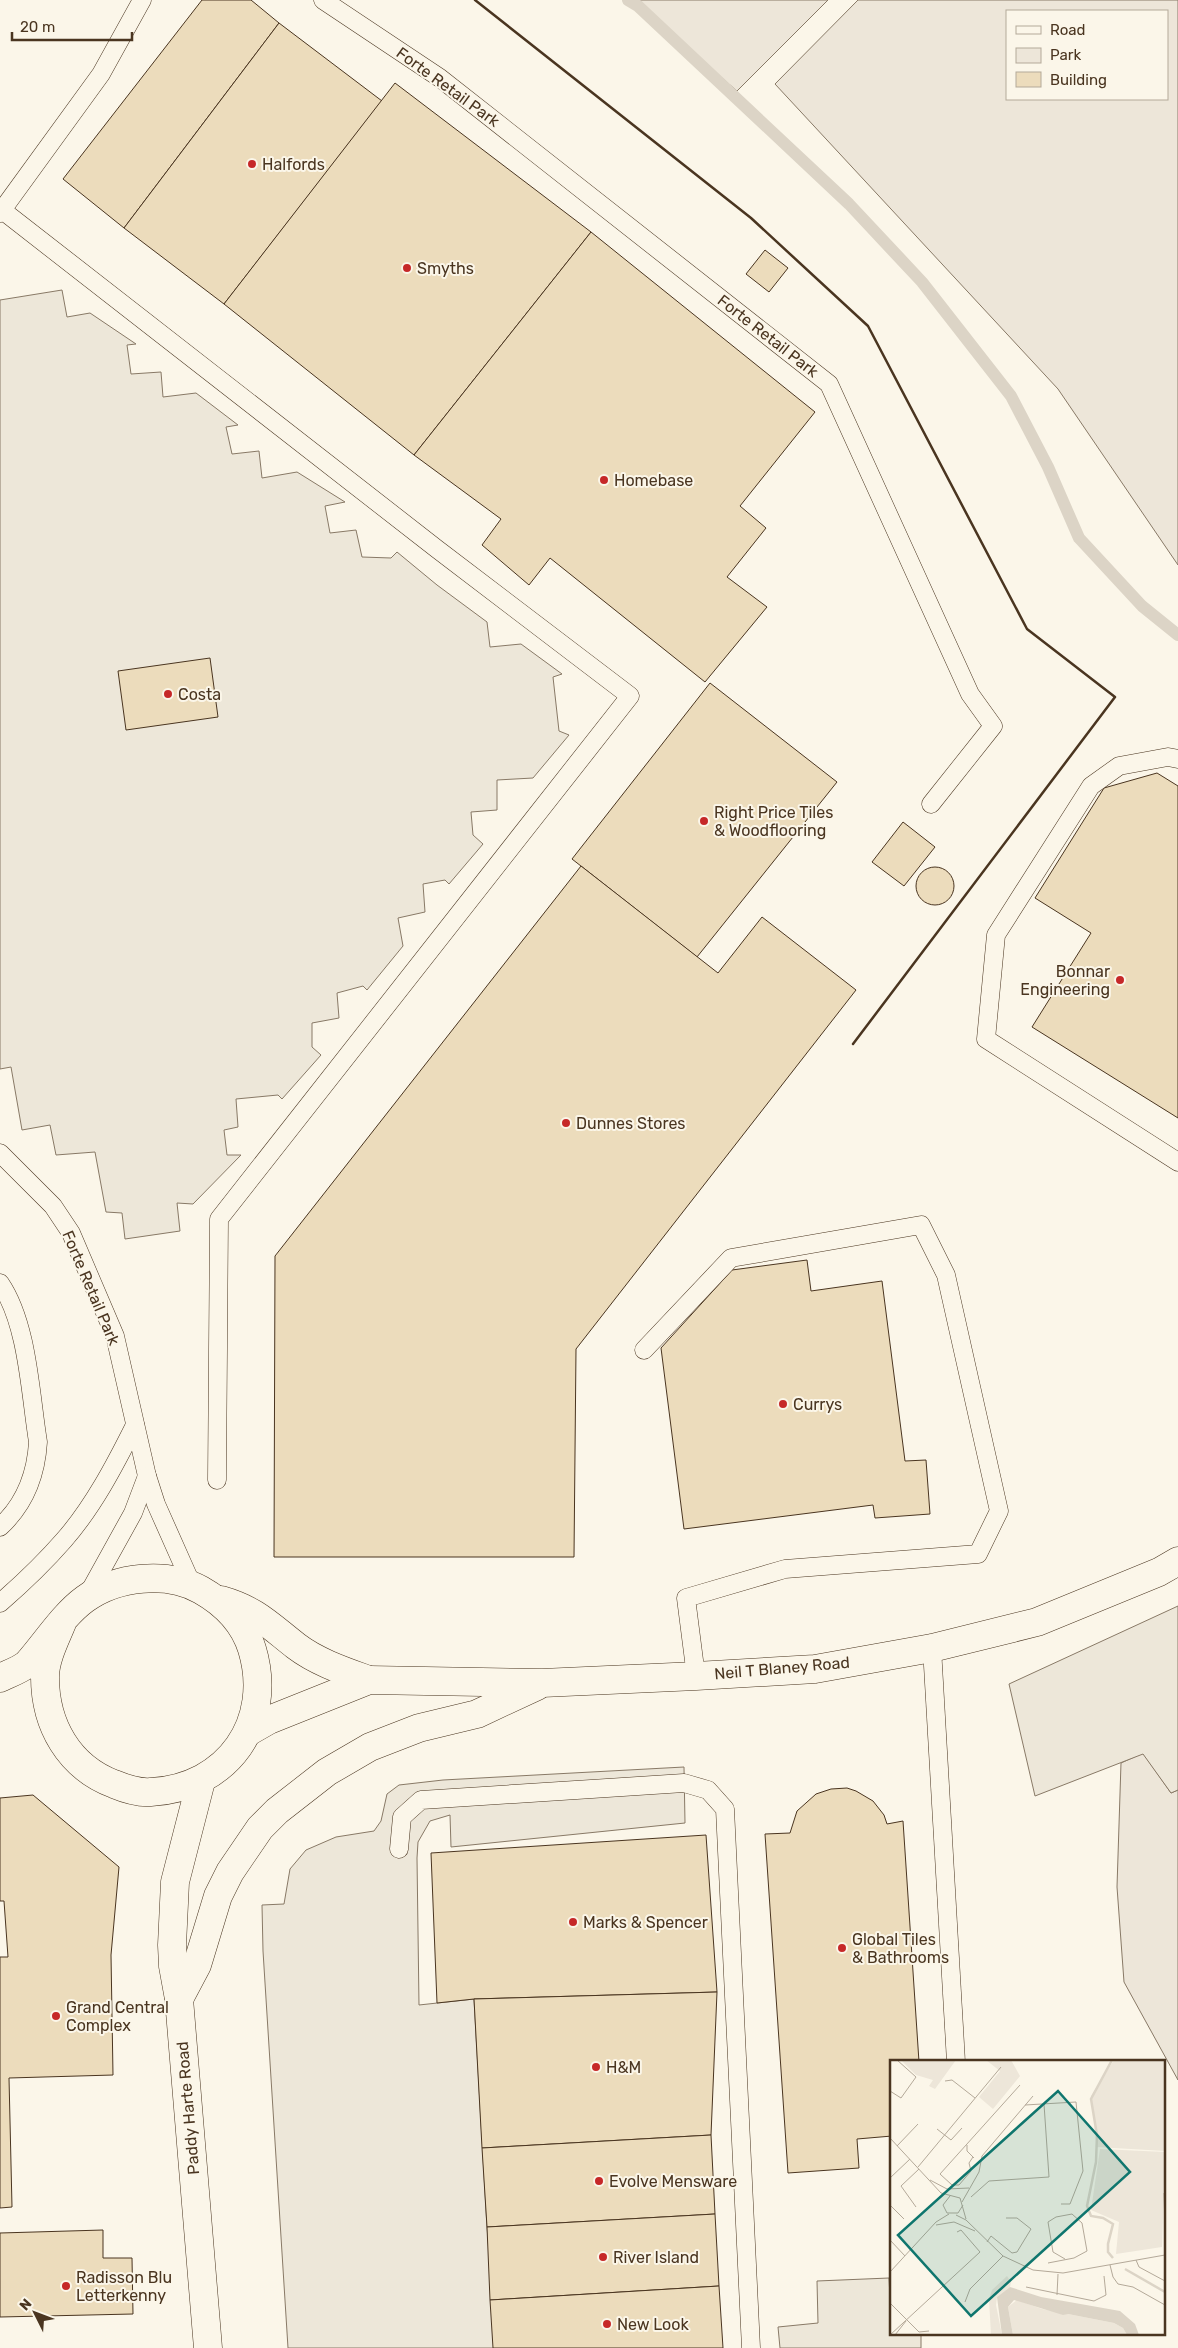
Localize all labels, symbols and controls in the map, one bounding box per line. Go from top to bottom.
scale bar [12,10,132,42]
legend [1006,10,1168,100]
text: 20 m [20,18,55,36]
text: Road [1050,21,1086,39]
street label: Forte Retail Park [393,43,504,131]
text: Park [1050,46,1081,64]
text: Building [1050,71,1107,89]
place label: Halfords [262,155,325,174]
marker: Halfords [246,158,258,170]
place label: Smyths [417,259,474,278]
marker: Smyths [401,262,413,274]
street label: Forte Retail Park [714,291,823,382]
place label: Homebase [614,471,693,490]
marker: Homebase [598,474,610,486]
place label: Costa [178,685,221,704]
marker: Costa [162,688,174,700]
place label: Right Price Tiles & Woodflooring [714,803,833,840]
marker: Right Price Tiles & Woodflooring [698,815,710,827]
place label: Bonnar Engineering [1020,962,1110,999]
marker: Bonnar Engineering [1114,974,1126,986]
place label: Dunnes Stores [576,1114,686,1133]
marker: Dunnes Stores [560,1117,572,1129]
street label: Forte Retail Park [58,1228,124,1349]
place label: Currys [793,1395,842,1414]
marker: Currys [777,1398,789,1410]
street label: Neil T Blaney Road [713,1653,851,1683]
place label: Marks & Spencer [583,1913,708,1932]
marker: Marks & Spencer [567,1916,579,1928]
place label: Global Tiles & Bathrooms [852,1930,949,1967]
marker: Global Tiles & Bathrooms [836,1942,848,1954]
place label: Grand Central Complex [66,1998,169,2035]
marker: Grand Central Complex [50,2010,62,2022]
street label: Paddy Harte Road [173,2041,203,2175]
place label: H&M [606,2058,641,2077]
inset map [890,2060,1166,2336]
marker: H&M [590,2061,602,2073]
place label: Evolve Mensware [609,2172,737,2191]
marker: Evolve Mensware [593,2175,605,2187]
place label: River Island [613,2248,699,2267]
marker: River Island [597,2251,609,2263]
place label: Radisson Blu Letterkenny [76,2268,172,2305]
marker: Radisson Blu Letterkenny [60,2280,72,2292]
north arrow [10,2288,60,2338]
text: N [16,2295,35,2314]
place label: New Look [617,2315,689,2334]
marker: New Look [601,2318,613,2330]

